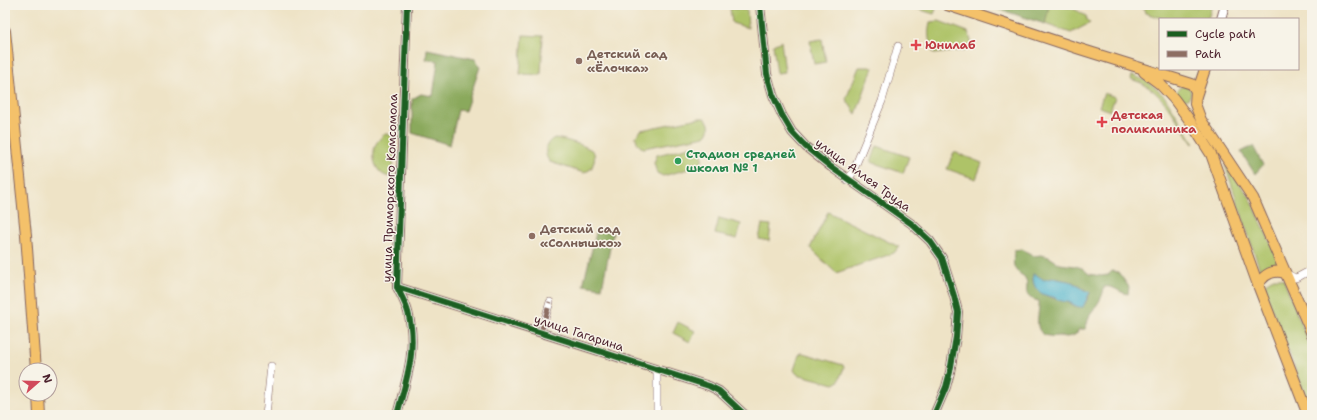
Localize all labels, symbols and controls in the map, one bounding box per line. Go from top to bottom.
legend [1159,18,1299,70]
text: Cycle path [1195,26,1256,42]
place label: Юнилаб [925,37,976,53]
marker: Юнилаб [910,39,922,51]
place label: Детский сад «Ёлочка» [587,46,668,76]
text: Path [1195,46,1221,62]
marker: Детский сад «Ёлочка» [574,56,584,66]
street label: улица Приморского Комсомола [379,93,401,283]
place label: Детская поликлиника [1111,107,1197,137]
marker: Детская поликлиника [1096,116,1108,128]
street label: улица Аллея Труда [812,135,914,215]
place label: Стадион средней школы № 1 [686,146,796,176]
marker: Стадион средней школы № 1 [673,156,683,166]
place label: Детский сад «Солнышко» [540,221,622,251]
marker: Детский сад «Солнышко» [527,231,537,241]
street label: улица Гагарина [532,311,626,355]
north arrow [18,362,58,402]
text: N [38,372,56,386]

